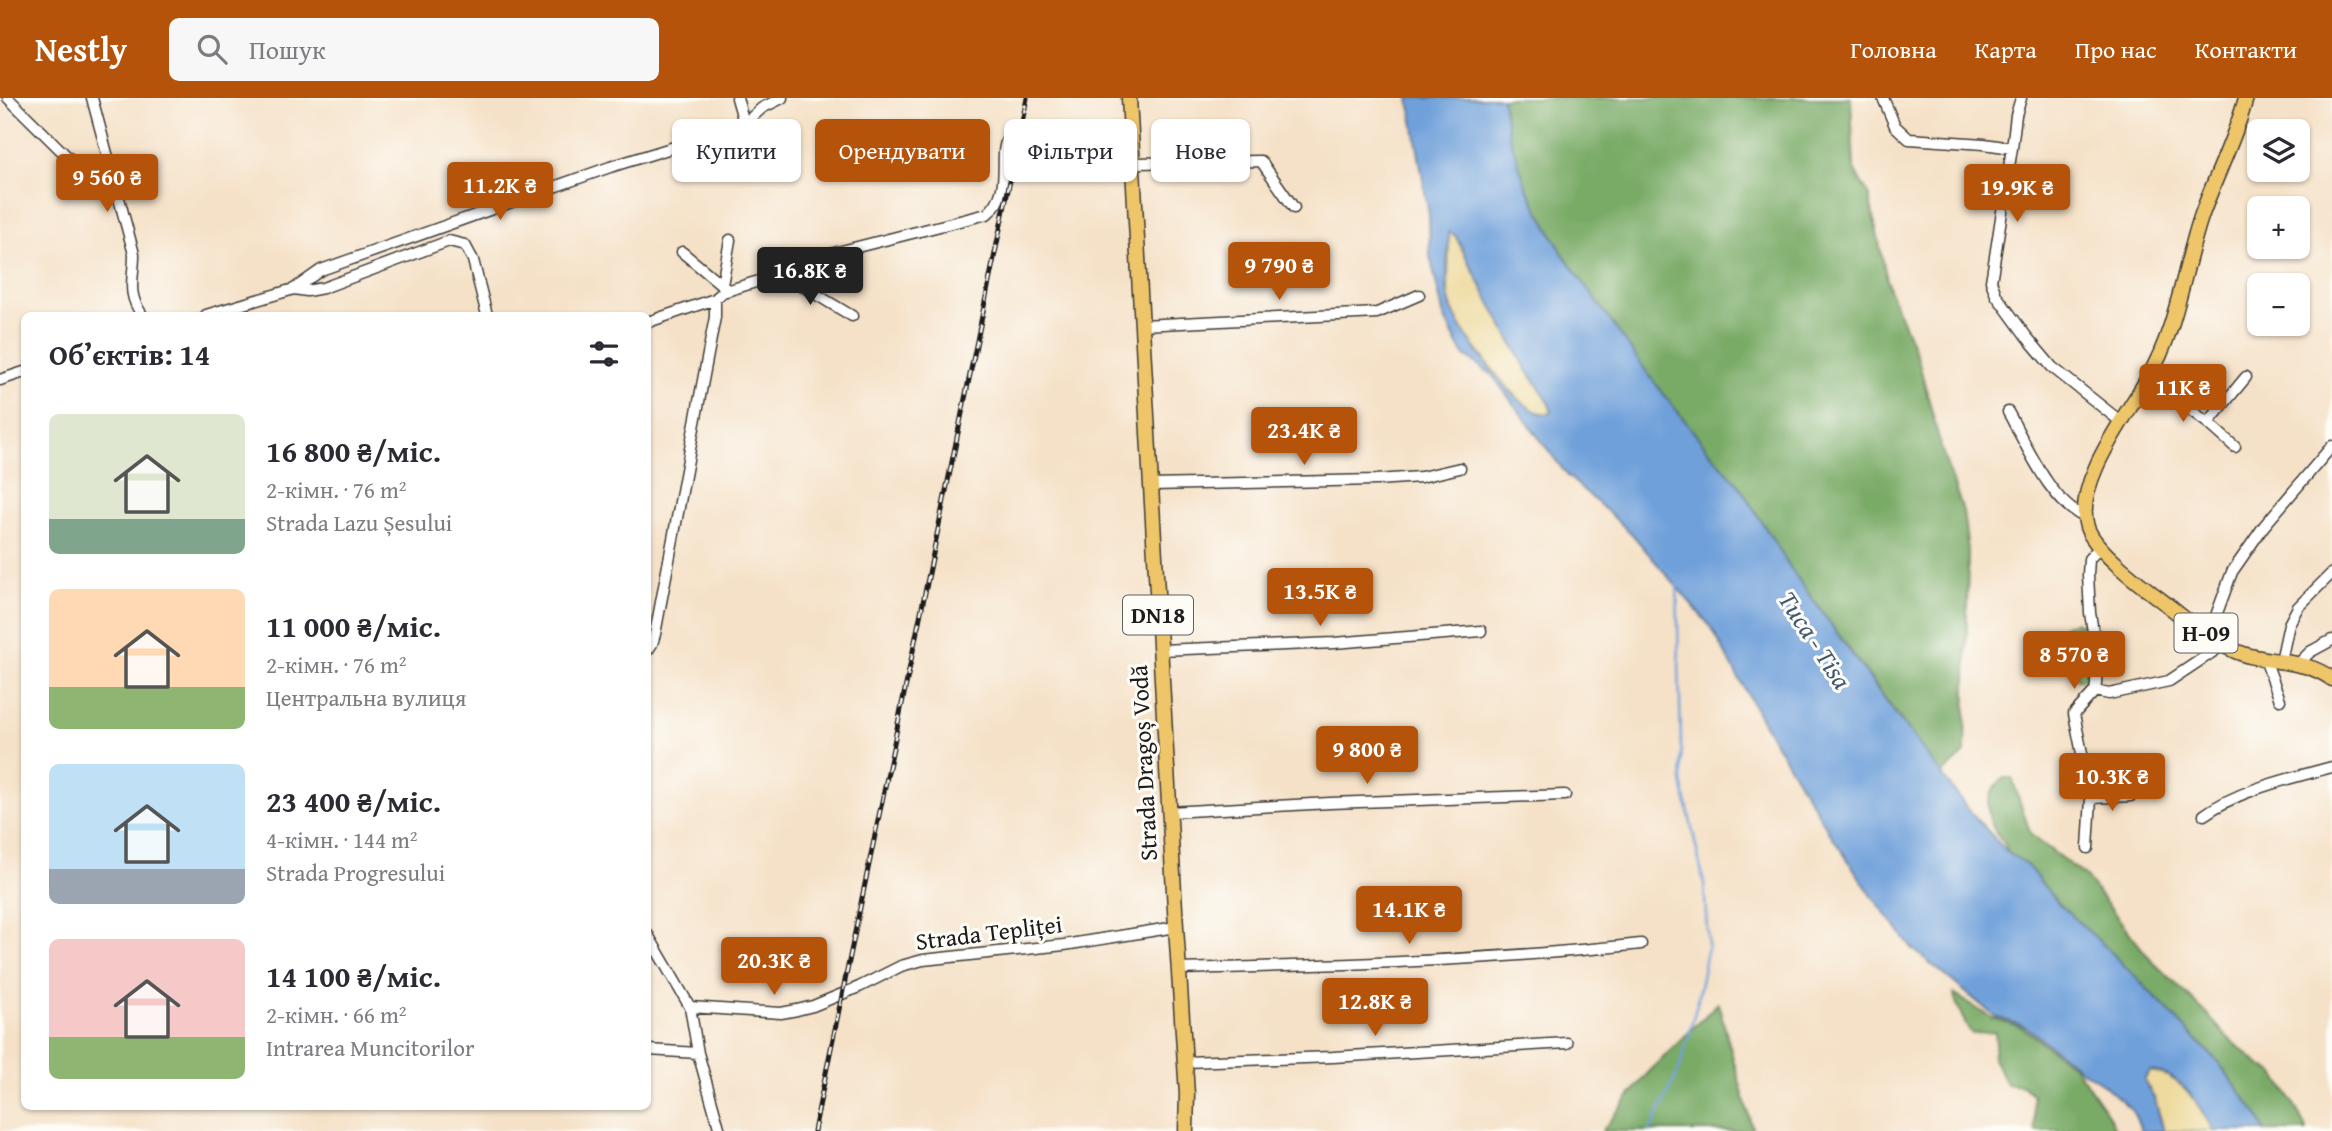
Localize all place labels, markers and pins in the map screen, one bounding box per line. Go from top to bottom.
pin: 9 560 ₴ [42,155,172,214]
pin: 11.2K ₴ [435,162,565,222]
pin: 19.9K ₴ [1952,164,2082,224]
pin: 9 790 ₴ [1214,242,1344,302]
pin: 16.8K ₴ [745,248,875,307]
pin: 11K ₴ [2134,364,2232,424]
pin: 23.4K ₴ [1239,408,1369,467]
pin: 13.5K ₴ [1255,568,1385,628]
pin: 8 570 ₴ [2009,632,2139,691]
pin: 9 800 ₴ [1302,726,1432,786]
pin: 10.3K ₴ [2047,754,2177,813]
pin: 14.1K ₴ [1344,886,1474,946]
pin: 20.3K ₴ [709,937,839,997]
pin: 12.8K ₴ [1310,978,1440,1038]

